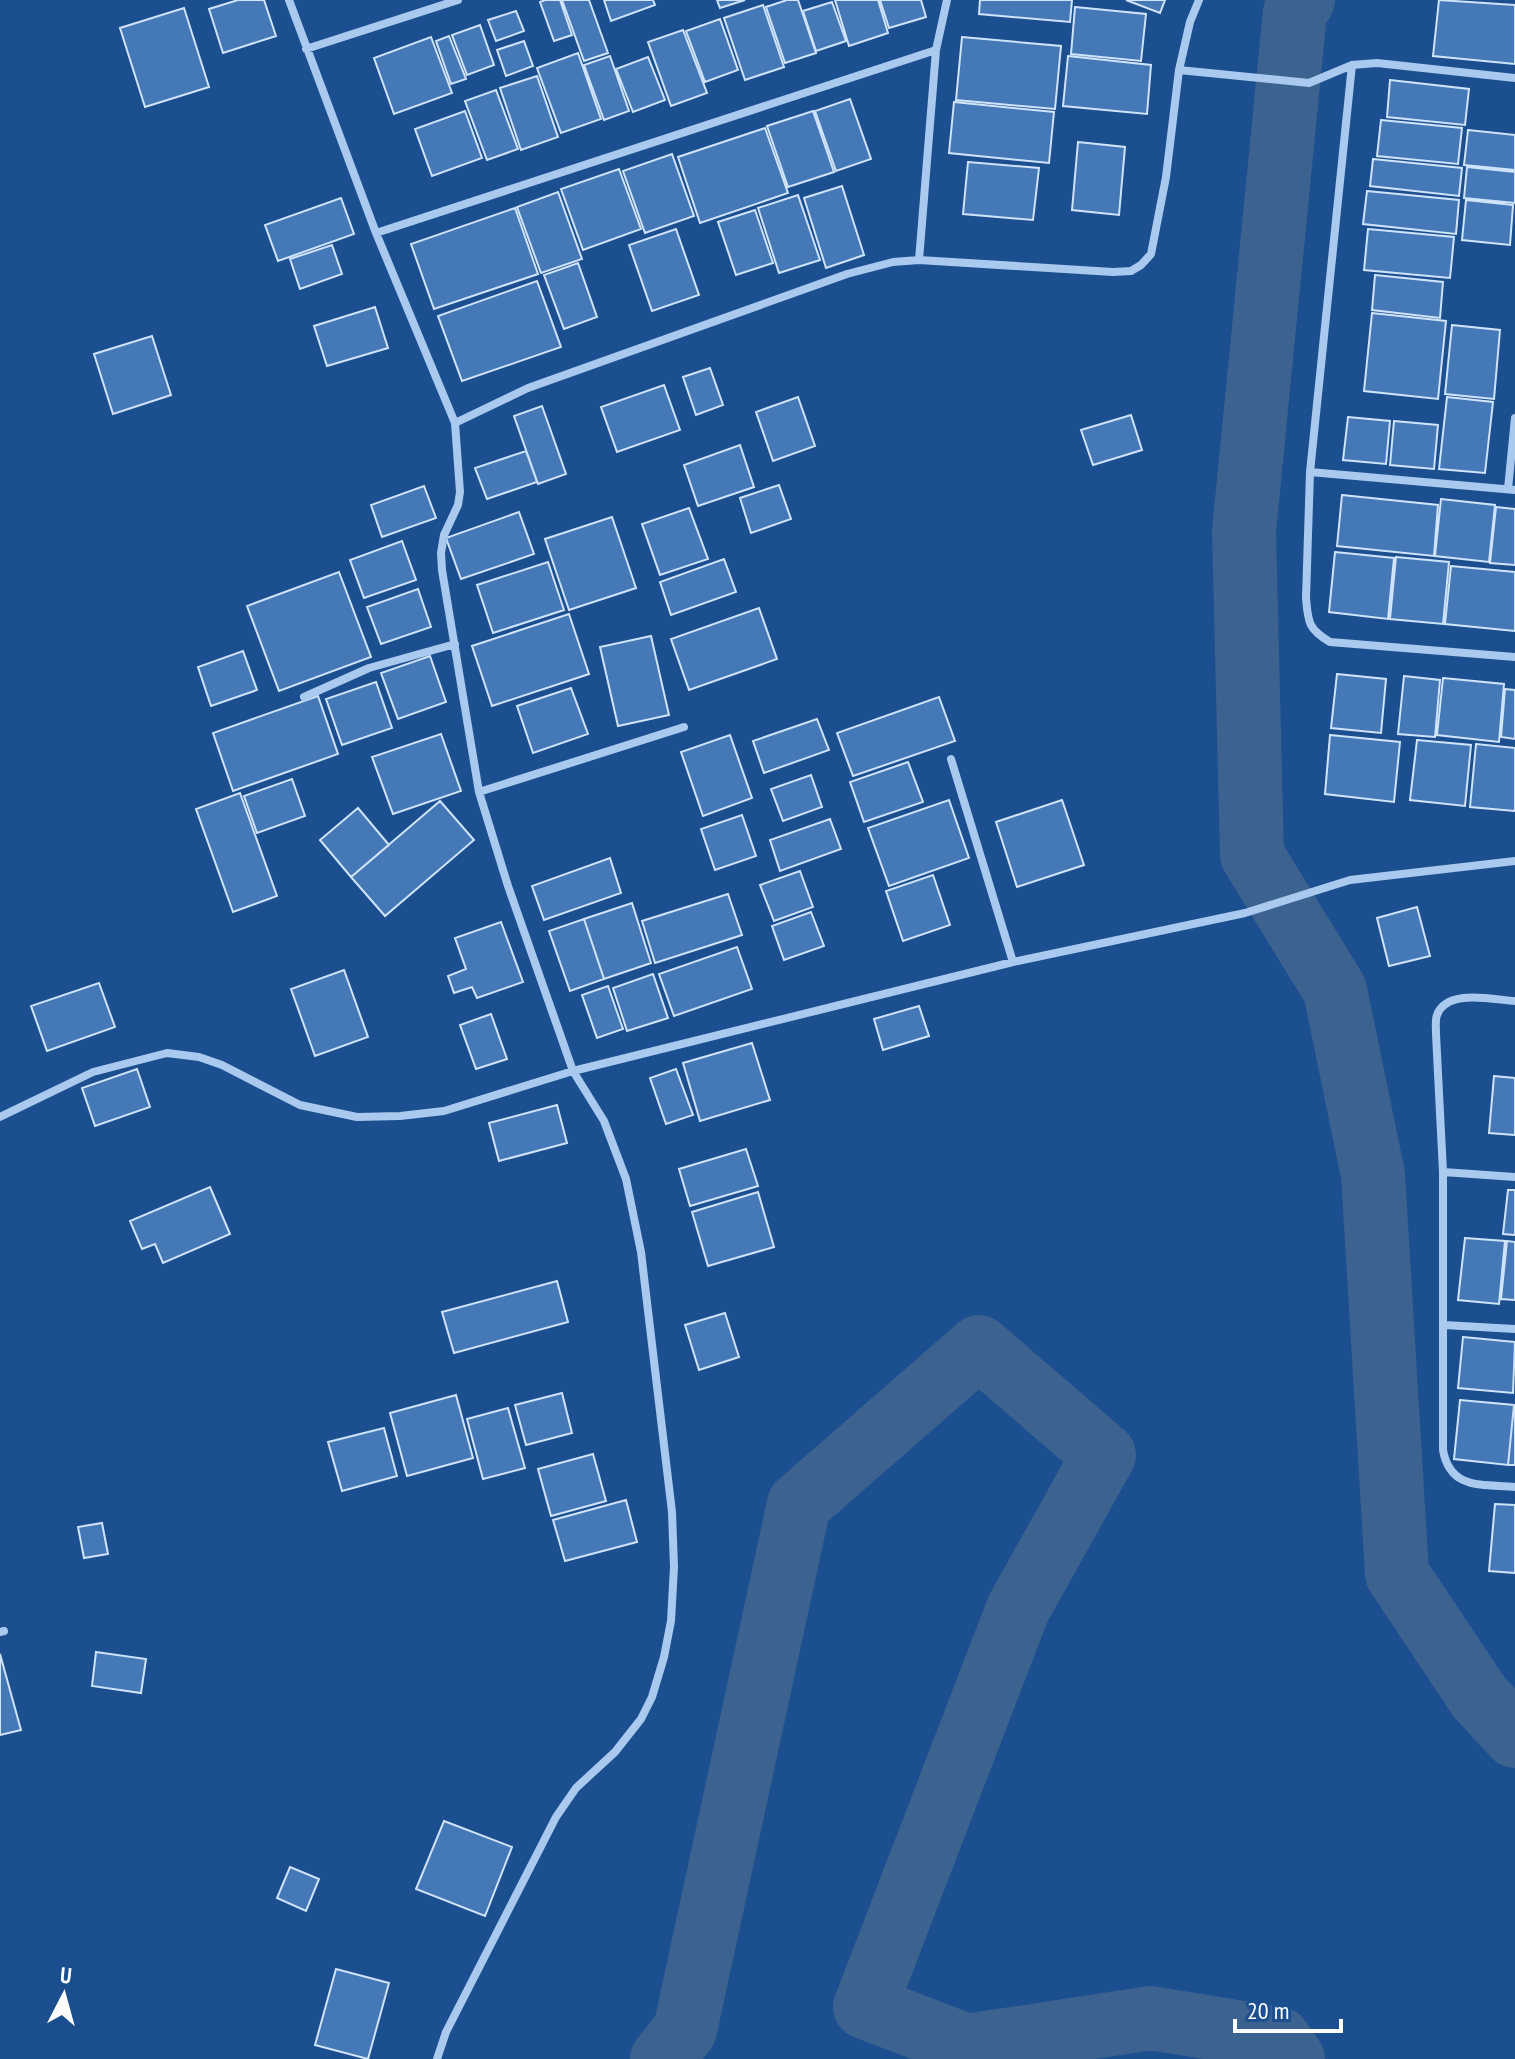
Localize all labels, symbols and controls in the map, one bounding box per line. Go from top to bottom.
north arrow [24,1955,104,2035]
text: U [59,1961,73,1990]
scale bar [1235,1983,1341,2033]
text: 20 m [1247,1995,1289,2026]

